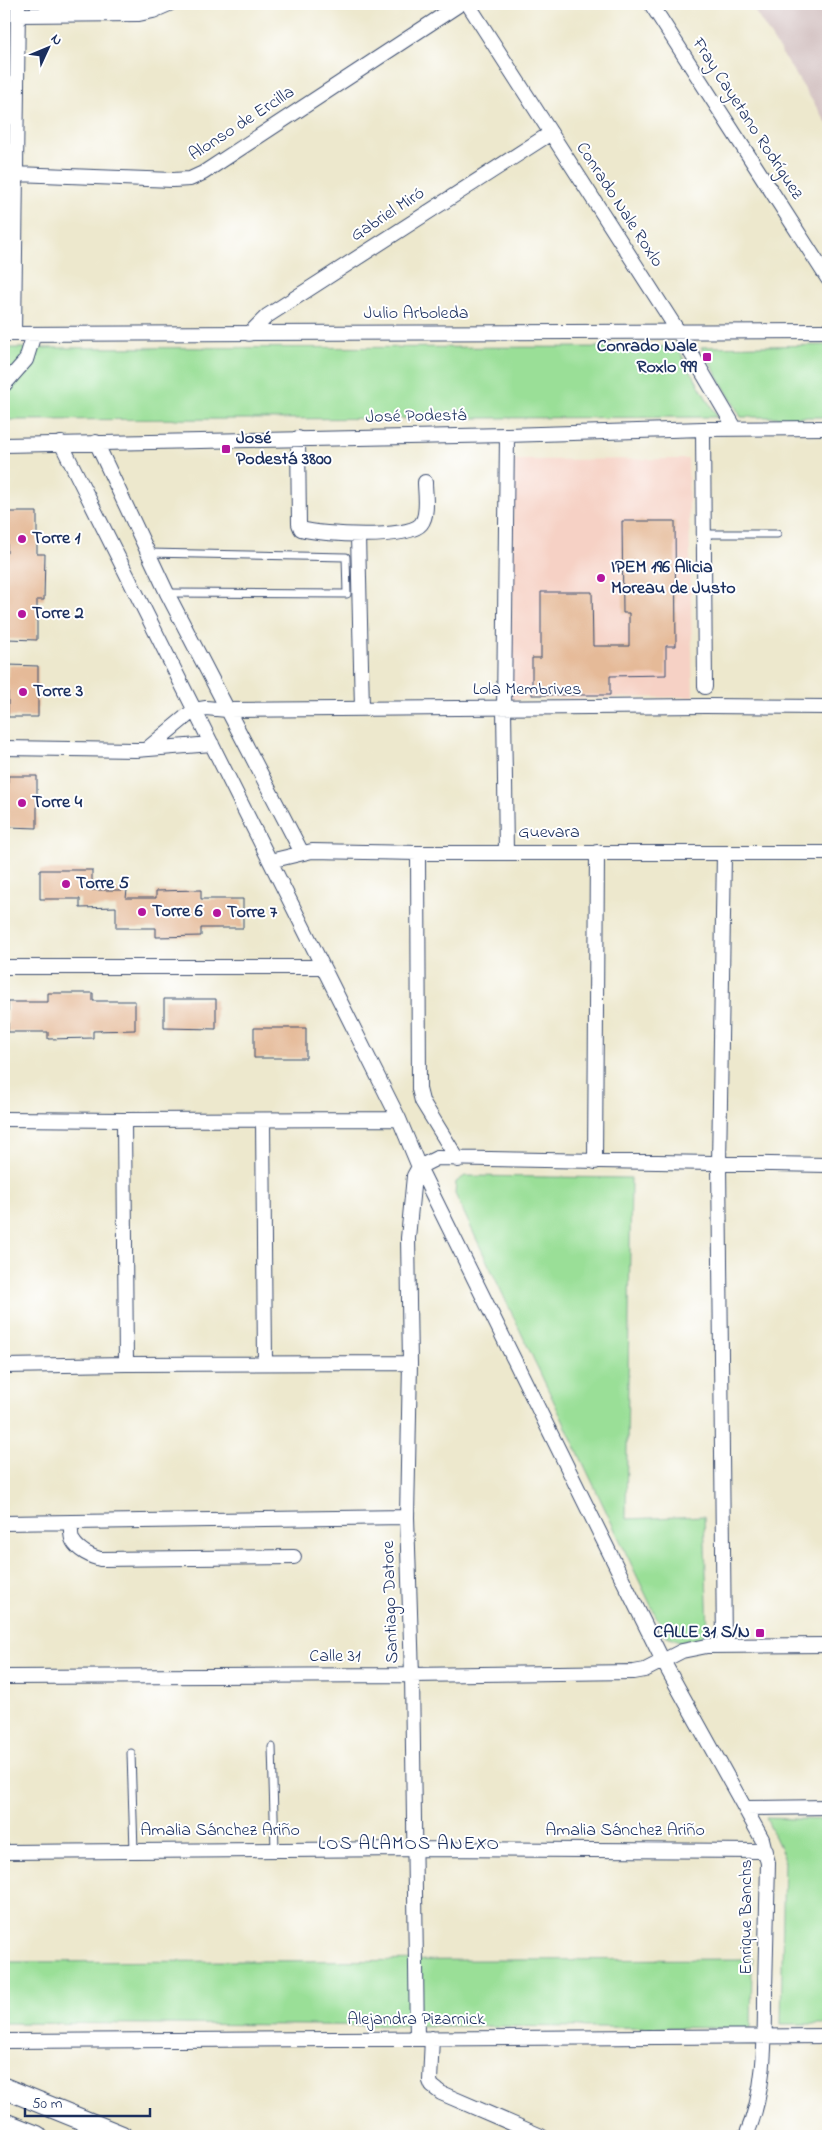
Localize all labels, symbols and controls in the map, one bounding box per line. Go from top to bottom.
north arrow [22,22,72,72]
text: N [45,29,67,51]
street label: Fray Cayetano Rodríguez [683,32,809,206]
street label: Alonso de Ercilla [184,80,300,168]
street label: Conrado Nale Roxlo [569,137,669,273]
street label: Gabriel Miró [346,181,430,249]
street label: Julio Arboleda [363,301,469,327]
place label: Conrado Nale Roxlo 999 [597,334,698,381]
marker: Conrado Nale Roxlo 999 [701,351,713,363]
street label: José Podestá [365,403,467,431]
place label: José Podestá 3800 [236,426,332,473]
marker: José Podestá 3800 [220,443,232,455]
place label: Torre 1 [32,526,81,552]
marker: Torre 1 [16,533,28,545]
place label: IPEM 196 Alicia Moreau de Justo [611,555,736,602]
marker: IPEM 196 Alicia Moreau de Justo [595,572,607,584]
place label: Torre 2 [32,601,84,627]
marker: Torre 2 [16,608,28,620]
street label: Lola Membrives [473,677,581,703]
place label: Torre 3 [33,679,84,705]
marker: Torre 3 [17,686,29,698]
place label: Torre 4 [32,790,83,816]
marker: Torre 4 [16,797,28,809]
street label: Guevara [518,820,580,846]
place label: Torre 5 [76,871,130,897]
marker: Torre 5 [60,878,72,890]
place label: Torre 6 [152,899,203,925]
place label: Torre 7 [227,900,278,926]
marker: Torre 6 [136,906,148,918]
marker: Torre 7 [211,907,223,919]
street label: Santiago Datore [376,1539,407,1664]
place label: CALLE 31 S/N [653,1620,750,1646]
marker: CALLE 31 S/N [754,1627,766,1639]
street label: Calle 31 [309,1644,361,1670]
street label: Amalia Sánchez Ariño [140,1818,300,1844]
street label: Amalia Sánchez Ariño [545,1818,705,1844]
district label: LOS ALAMOS ANEXO [318,1831,500,1858]
street label: Enrique Banchs [734,1859,760,1975]
street label: Alejandra Pizarnick [347,2007,485,2033]
scale bar [25,2085,150,2117]
text: 50 m [32,2093,63,2115]

